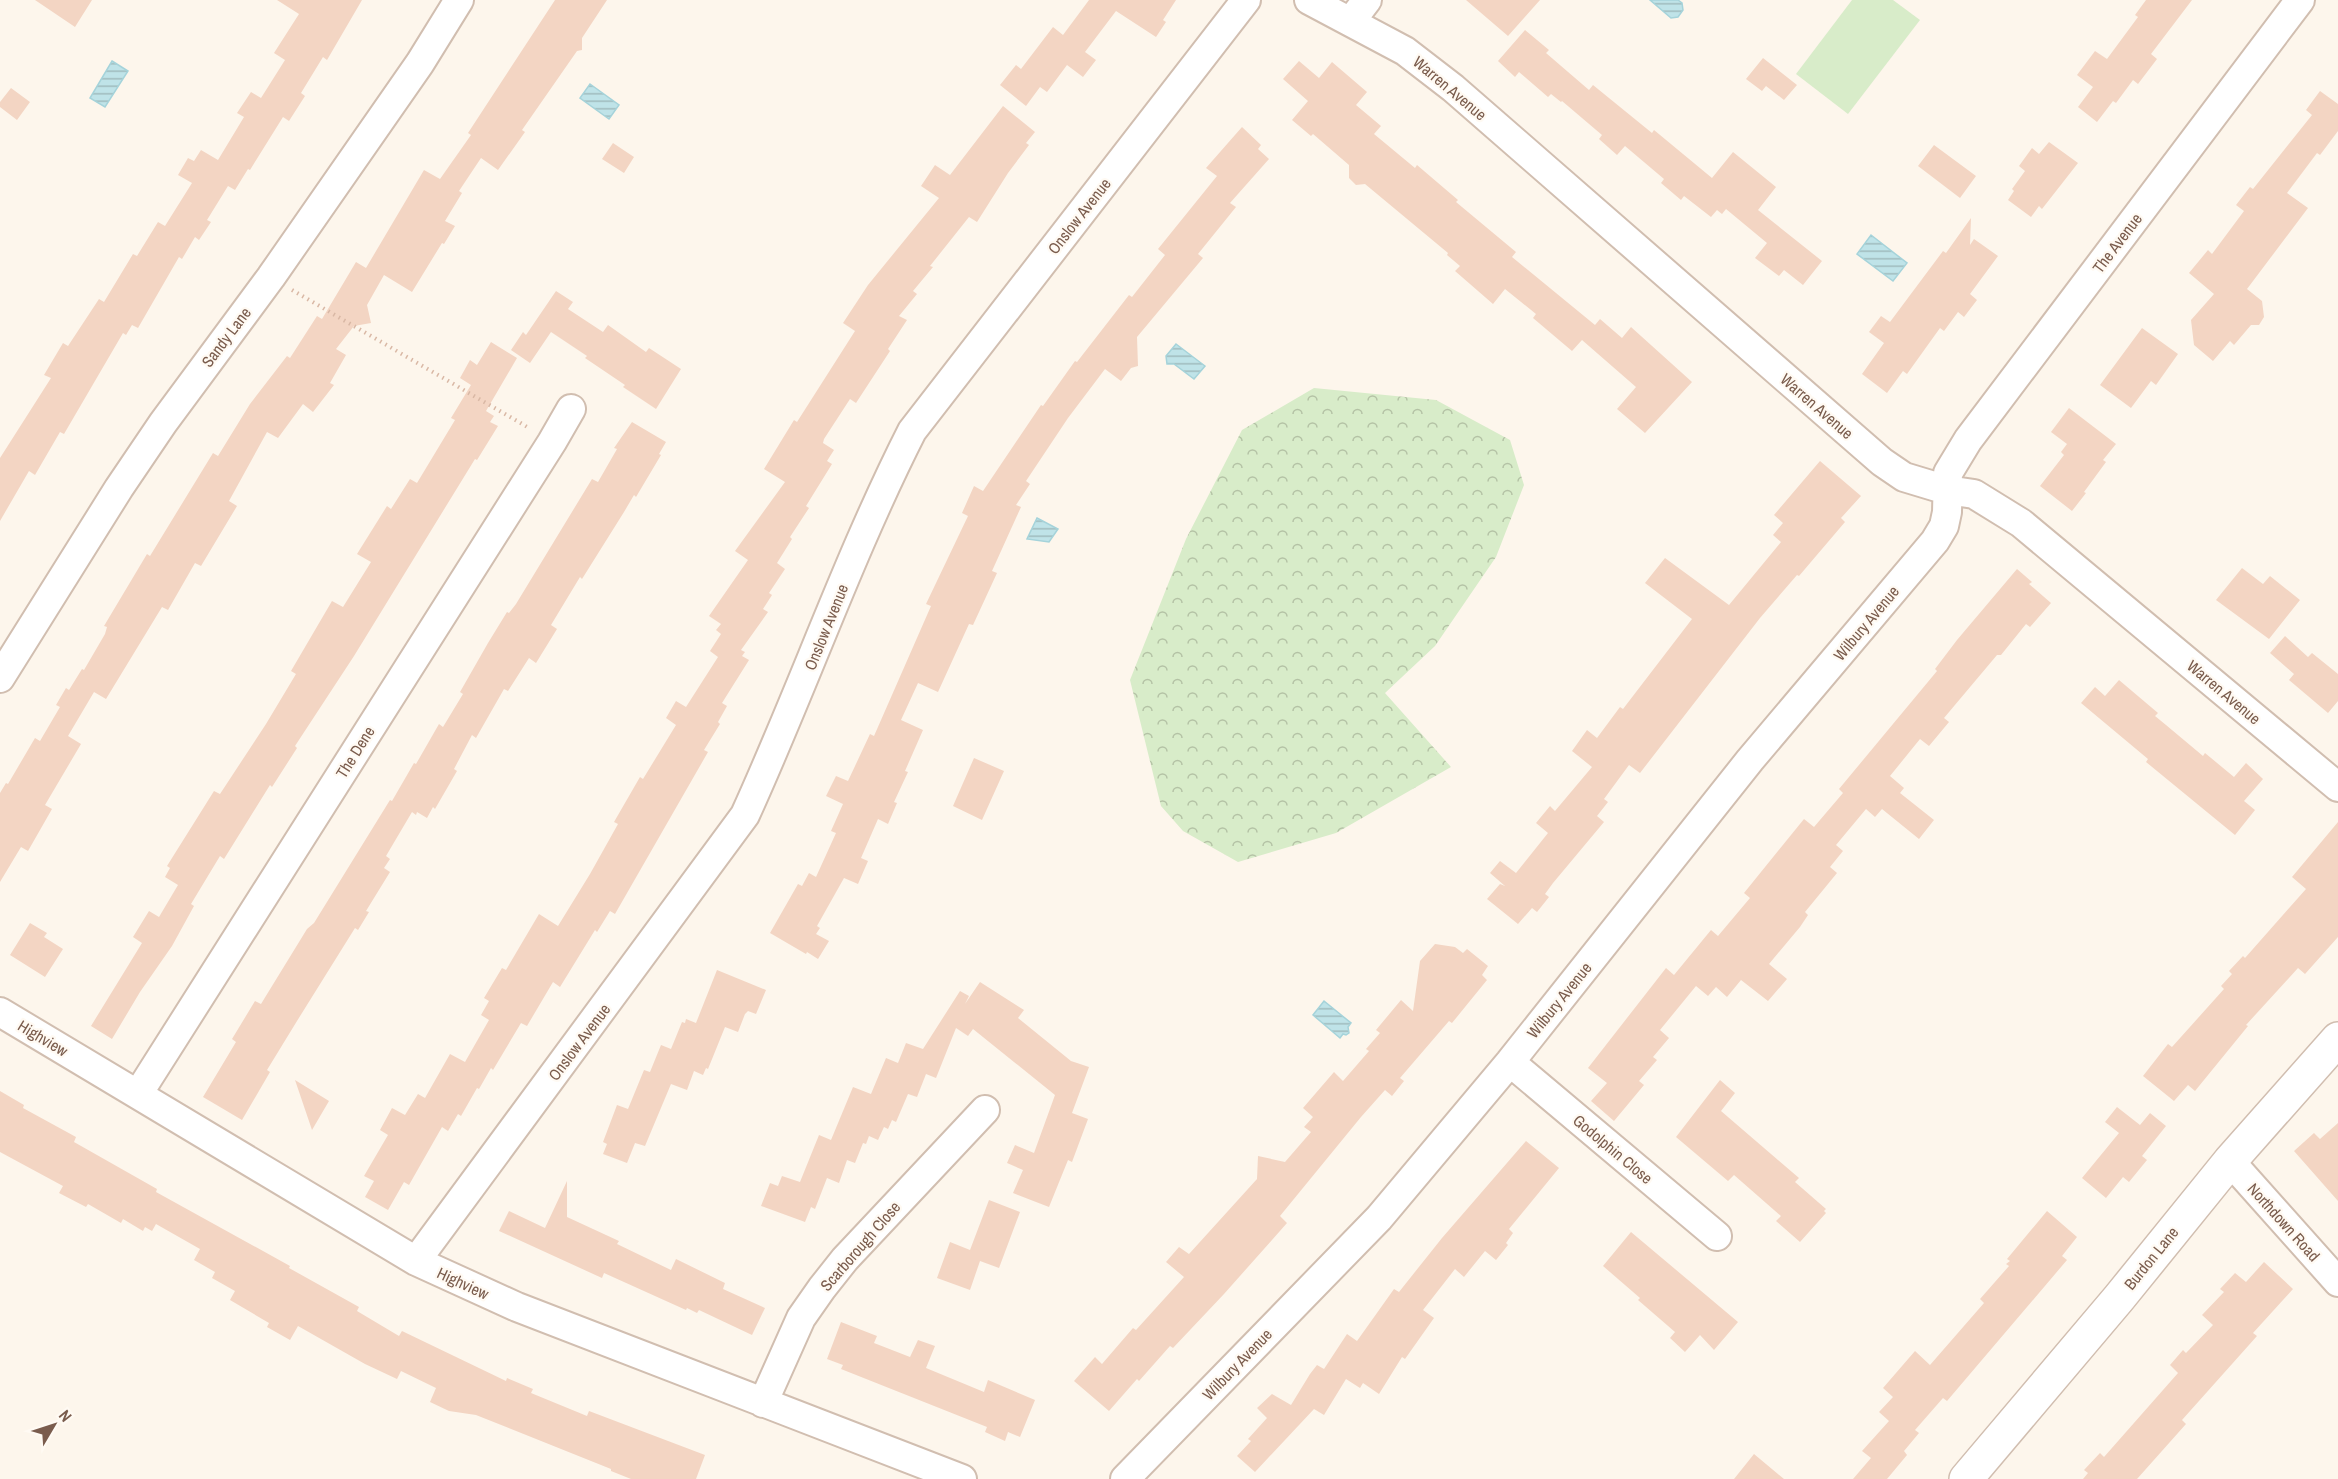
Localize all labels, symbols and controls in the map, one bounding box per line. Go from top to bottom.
street label: Warren Avenue [1409,51,1491,125]
street label: Onslow Avenue [1042,173,1116,259]
street label: The Avenue [2087,209,2147,277]
street label: Sandy Lane [196,302,256,372]
street label: Warren Avenue [1776,368,1858,444]
street label: Onslow Avenue [799,581,853,673]
street label: Wilbury Avenue [1828,581,1904,665]
street label: Warren Avenue [2183,655,2265,729]
street label: The Dene [330,722,380,782]
street label: Wilbury Avenue [1522,957,1596,1043]
street label: Onslow Avenue [543,999,615,1085]
street label: Highview [14,1014,73,1062]
street label: Godolphin Close [1568,1109,1658,1189]
street label: Northdown Road [2243,1178,2325,1266]
street label: Scarborough Close [815,1196,905,1296]
street label: Burdon Lane [2119,1222,2183,1294]
street label: Highview [434,1261,493,1305]
street label: Wilbury Avenue [1197,1323,1277,1405]
north arrow [24,1395,84,1455]
text: N [54,1405,77,1426]

